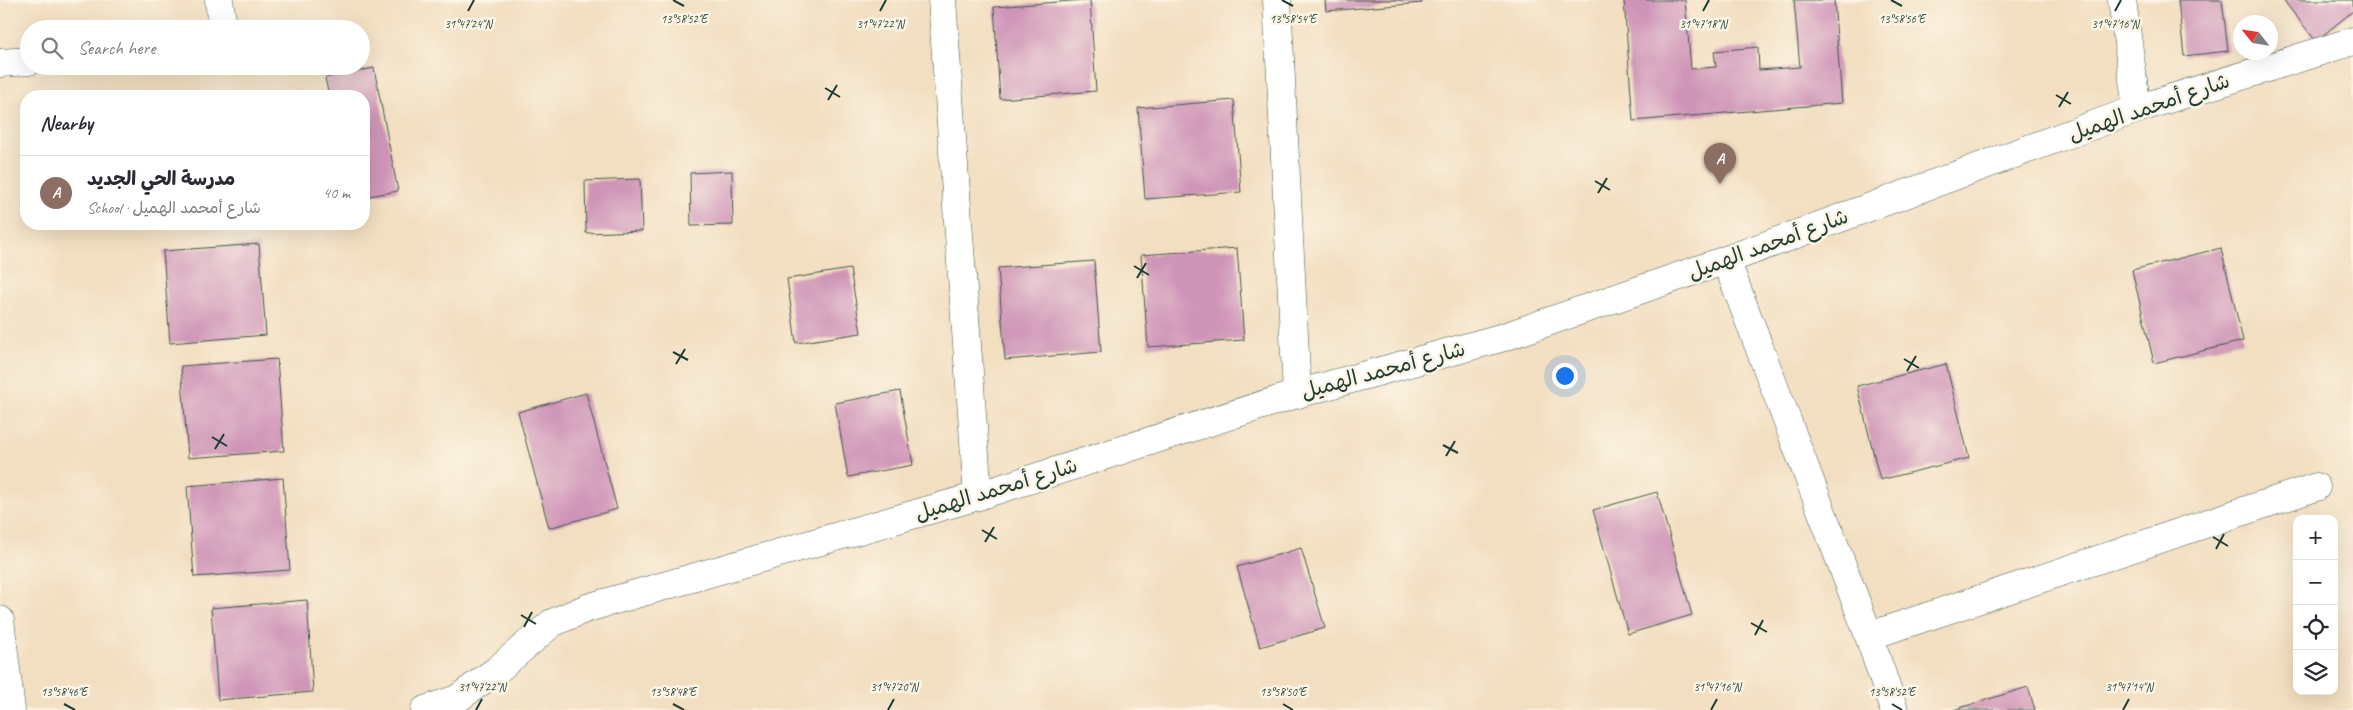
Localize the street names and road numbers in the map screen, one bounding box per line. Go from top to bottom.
street label: شارع أمحمد الهميل [2065,67,2234,149]
street label: شارع أمحمد الهميل [1684,203,1853,287]
street label: شارع أمحمد الهميل [1298,336,1469,406]
street label: شارع أمحمد الهميل [911,452,1081,528]

